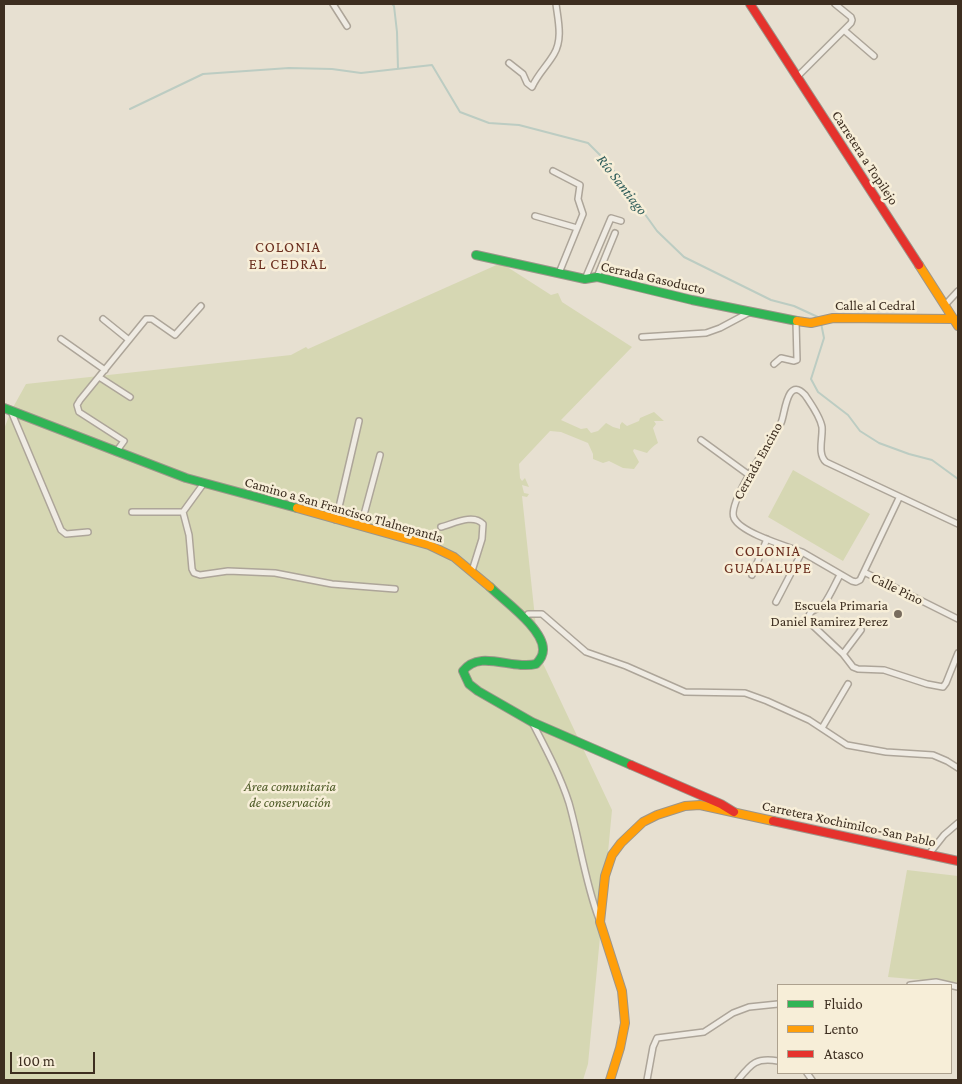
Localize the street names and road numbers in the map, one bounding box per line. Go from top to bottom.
street label: Carretera a Topilejo [828,108,902,208]
street label: Cerrada Gasoducto [599,258,707,298]
street label: Calle al Cedral [835,298,915,314]
street label: Cerrada Encino [730,419,786,503]
street label: Camino a San Francisco Tlalnepantla [243,474,445,546]
street label: Calle Pino [868,569,926,609]
street label: Carretera Xochimilco-San Pablo [760,797,938,851]

